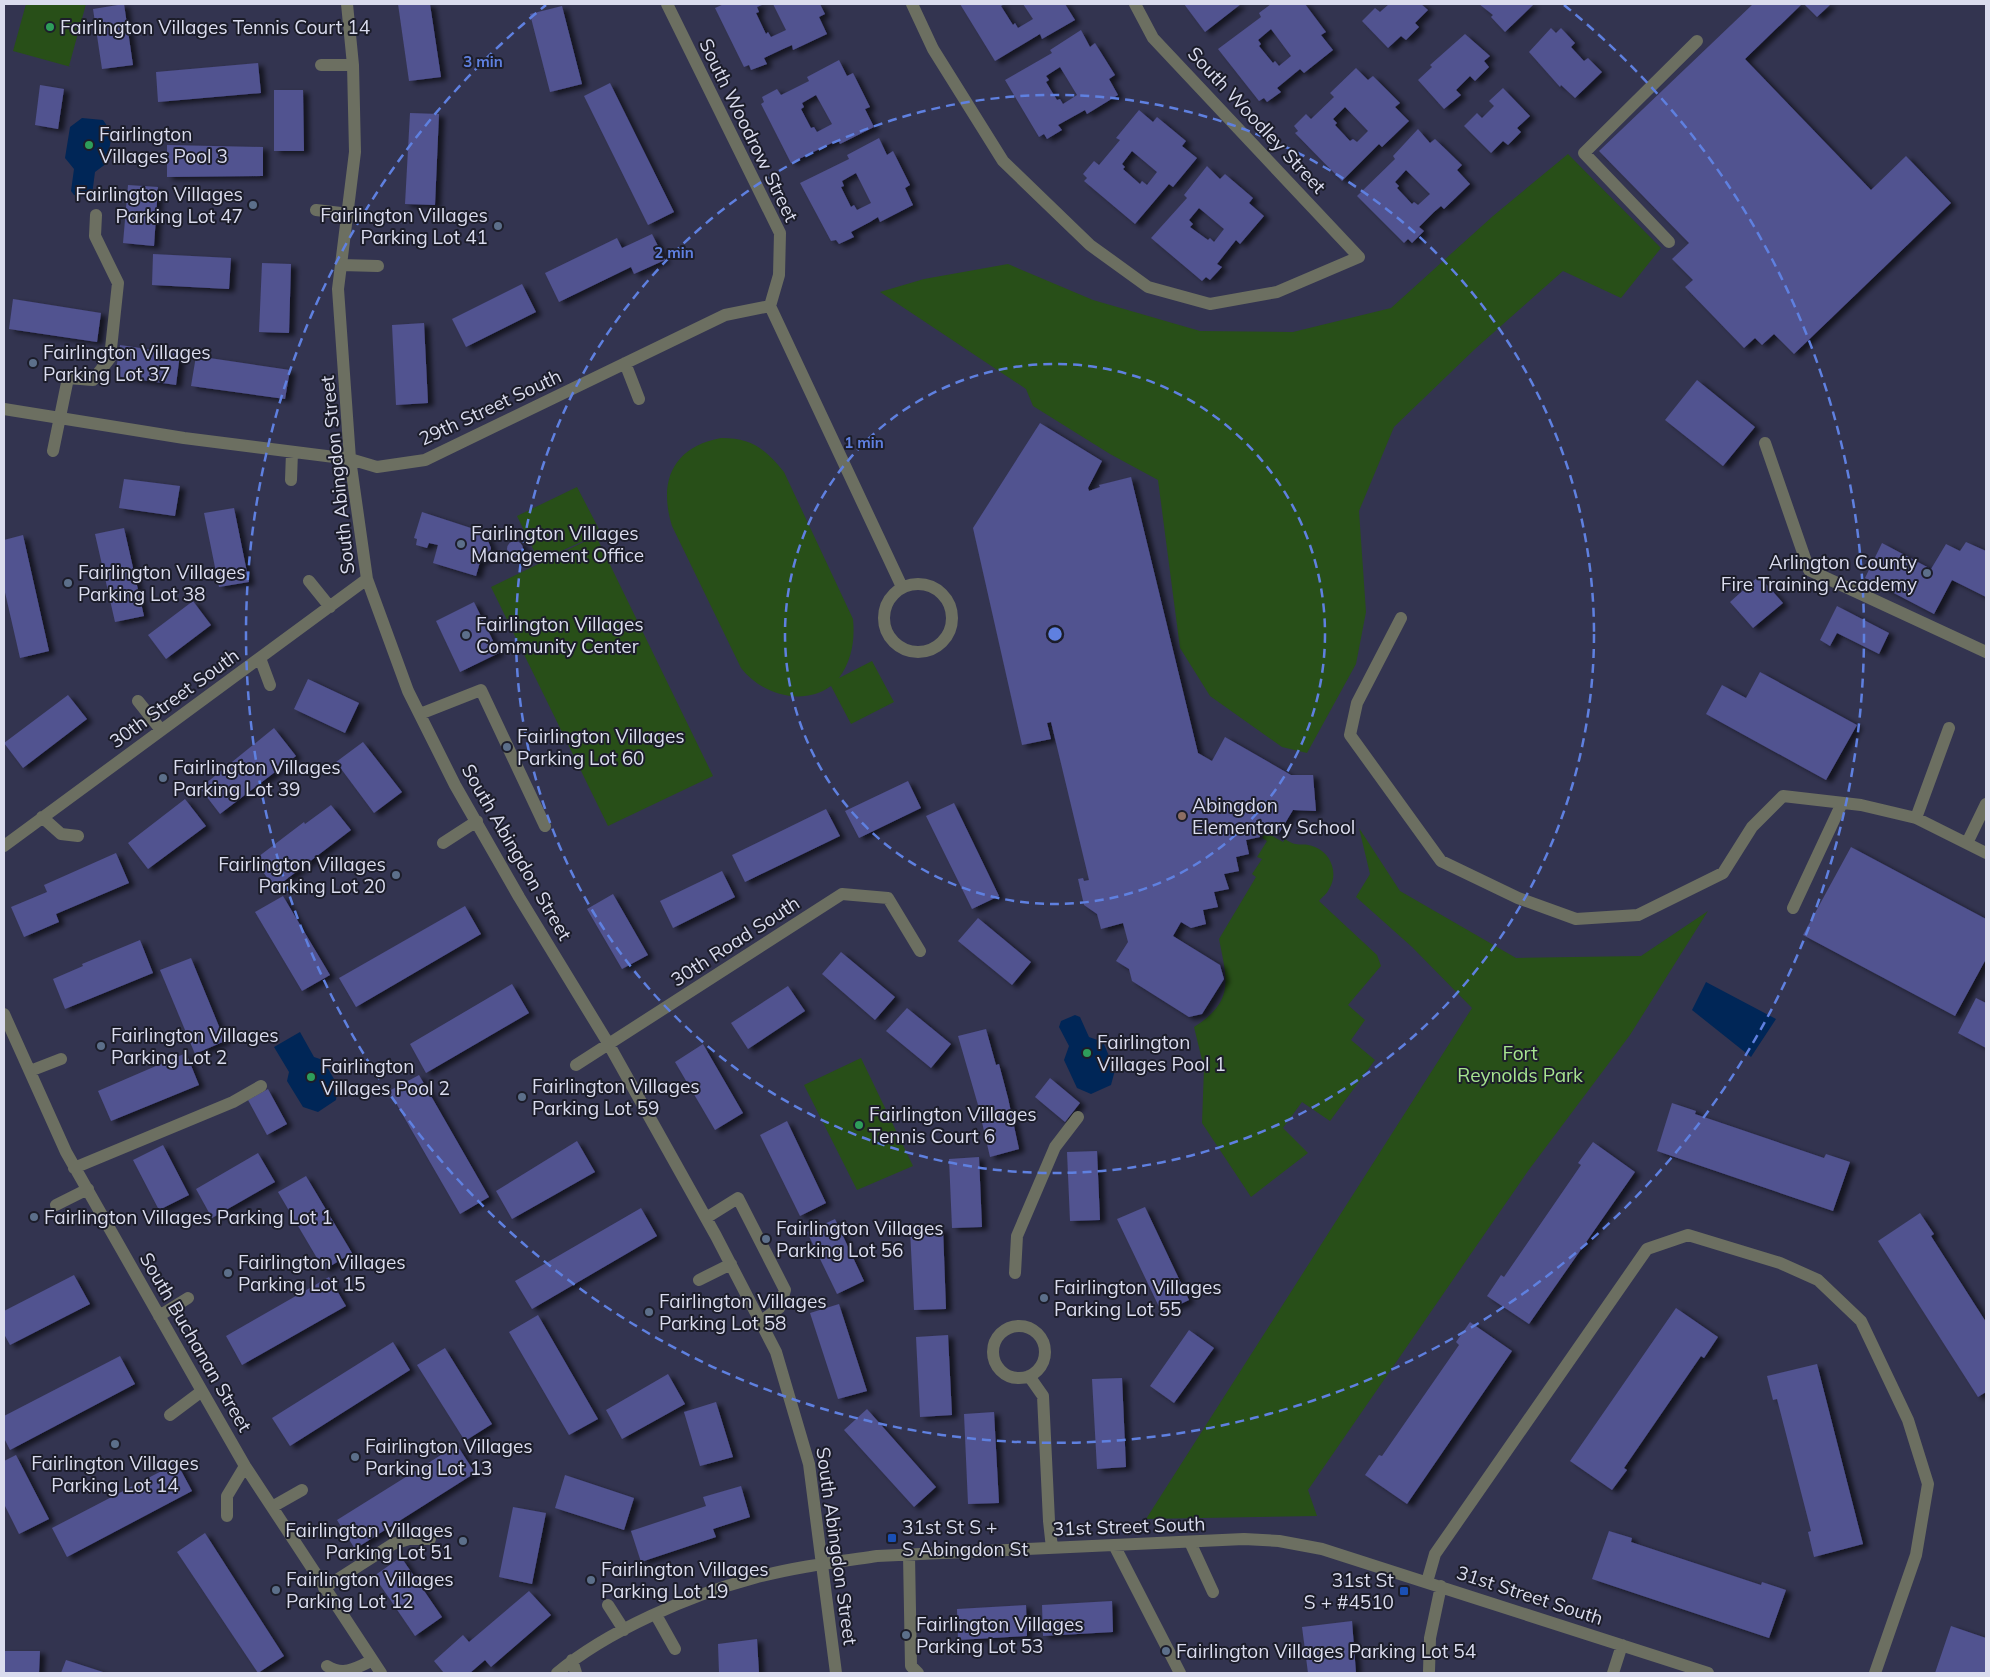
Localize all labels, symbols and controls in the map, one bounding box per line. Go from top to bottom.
place label: Fairlington Villages Tennis Court 14 [60,15,370,39]
marker: Fairlington Villages Tennis Court 14 [44,21,56,33]
street label: South Woodrow Street [694,34,804,226]
street label: South Woodley Street [1183,42,1331,199]
text: 3 min [463,52,503,71]
place label: Fairlington Villages Pool 3 [99,122,228,168]
marker: Fairlington Villages Pool 3 [83,139,95,151]
place label: Fairlington Villages Parking Lot 47 [75,182,243,228]
marker: Fairlington Villages Parking Lot 47 [247,199,259,211]
place label: Fairlington Villages Parking Lot 41 [320,203,488,249]
marker: Fairlington Villages Parking Lot 41 [492,220,504,232]
text: 2 min [654,243,694,262]
place label: Fairlington Villages Parking Lot 37 [43,340,211,386]
marker: Fairlington Villages Parking Lot 37 [27,357,39,369]
street label: 29th Street South [415,363,565,451]
street label: South Abingdon Street [315,374,359,576]
text: 1 min [844,433,884,452]
place label: Fairlington Villages Management Office [471,521,644,567]
marker: Fairlington Villages Management Office [455,538,467,550]
place label: Arlington County Fire Training Academy [1721,550,1917,596]
place label: Fairlington Villages Parking Lot 38 [78,560,246,606]
marker: Arlington County Fire Training Academy [1921,567,1933,579]
marker: Fairlington Villages Parking Lot 38 [62,577,74,589]
place label: Fairlington Villages Community Center [476,612,644,658]
centre of rings [1046,625,1064,643]
marker: Fairlington Villages Community Center [460,629,472,641]
street label: 30th Street South [104,643,244,753]
place label: Fairlington Villages Parking Lot 60 [517,724,685,770]
marker: Fairlington Villages Parking Lot 60 [501,741,513,753]
place label: Fairlington Villages Parking Lot 39 [173,755,341,801]
street label: South Abingdon Street [457,759,578,945]
marker: Fairlington Villages Parking Lot 39 [157,772,169,784]
place label: Abingdon Elementary School [1192,793,1355,839]
marker: Abingdon Elementary School [1176,810,1188,822]
place label: Fairlington Villages Parking Lot 20 [218,852,386,898]
marker: Fairlington Villages Parking Lot 20 [390,869,402,881]
street label: 30th Road South [666,890,804,992]
place label: Fairlington Villages Parking Lot 2 [111,1023,279,1069]
place label: Fairlington Villages Pool 1 [1097,1030,1226,1076]
marker: Fairlington Villages Parking Lot 2 [95,1040,107,1052]
park label: Fort Reynolds Park [1457,1041,1583,1087]
marker: Fairlington Villages Pool 1 [1081,1047,1093,1059]
place label: Fairlington Villages Pool 2 [321,1054,450,1100]
marker: Fairlington Villages Pool 2 [305,1071,317,1083]
place label: Fairlington Villages Parking Lot 59 [532,1074,700,1120]
marker: Fairlington Villages Parking Lot 59 [516,1091,528,1103]
place label: Fairlington Villages Tennis Court 6 [869,1102,1037,1148]
marker: Fairlington Villages Tennis Court 6 [853,1119,865,1131]
place label: Fairlington Villages Parking Lot 1 [44,1205,333,1229]
marker: Fairlington Villages Parking Lot 1 [28,1211,40,1223]
place label: Fairlington Villages Parking Lot 56 [776,1216,944,1262]
marker: Fairlington Villages Parking Lot 56 [760,1233,772,1245]
street label: South Buchanan Street [135,1248,257,1436]
place label: Fairlington Villages Parking Lot 15 [238,1250,406,1296]
marker: Fairlington Villages Parking Lot 15 [222,1267,234,1279]
place label: Fairlington Villages Parking Lot 55 [1054,1275,1222,1321]
place label: Fairlington Villages Parking Lot 58 [659,1289,827,1335]
marker: Fairlington Villages Parking Lot 55 [1038,1292,1050,1304]
marker: Fairlington Villages Parking Lot 58 [643,1306,655,1318]
place label: Fairlington Villages Parking Lot 13 [365,1434,533,1480]
marker: Fairlington Villages Parking Lot 14 [109,1438,121,1450]
street label: South Abingdon Street [811,1445,863,1647]
place label: Fairlington Villages Parking Lot 14 [31,1451,199,1497]
marker: Fairlington Villages Parking Lot 13 [349,1451,361,1463]
street label: 31st Street South [1052,1511,1206,1541]
place label: 31st St S + S Abingdon St [902,1515,1028,1561]
place label: Fairlington Villages Parking Lot 51 [285,1518,453,1564]
marker: 31st St S + S Abingdon St [886,1532,898,1544]
marker: Fairlington Villages Parking Lot 51 [457,1535,469,1547]
place label: Fairlington Villages Parking Lot 19 [601,1557,769,1603]
street label: 31st Street South [1454,1560,1606,1630]
place label: Fairlington Villages Parking Lot 12 [286,1567,454,1613]
place label: 31st St S + #4510 [1304,1568,1394,1614]
marker: Fairlington Villages Parking Lot 19 [585,1574,597,1586]
marker: Fairlington Villages Parking Lot 12 [270,1584,282,1596]
marker: 31st St S + #4510 [1398,1585,1410,1597]
place label: Fairlington Villages Parking Lot 53 [916,1612,1084,1658]
marker: Fairlington Villages Parking Lot 53 [900,1629,912,1641]
place label: Fairlington Villages Parking Lot 54 [1176,1639,1476,1663]
marker: Fairlington Villages Parking Lot 54 [1160,1645,1172,1657]

